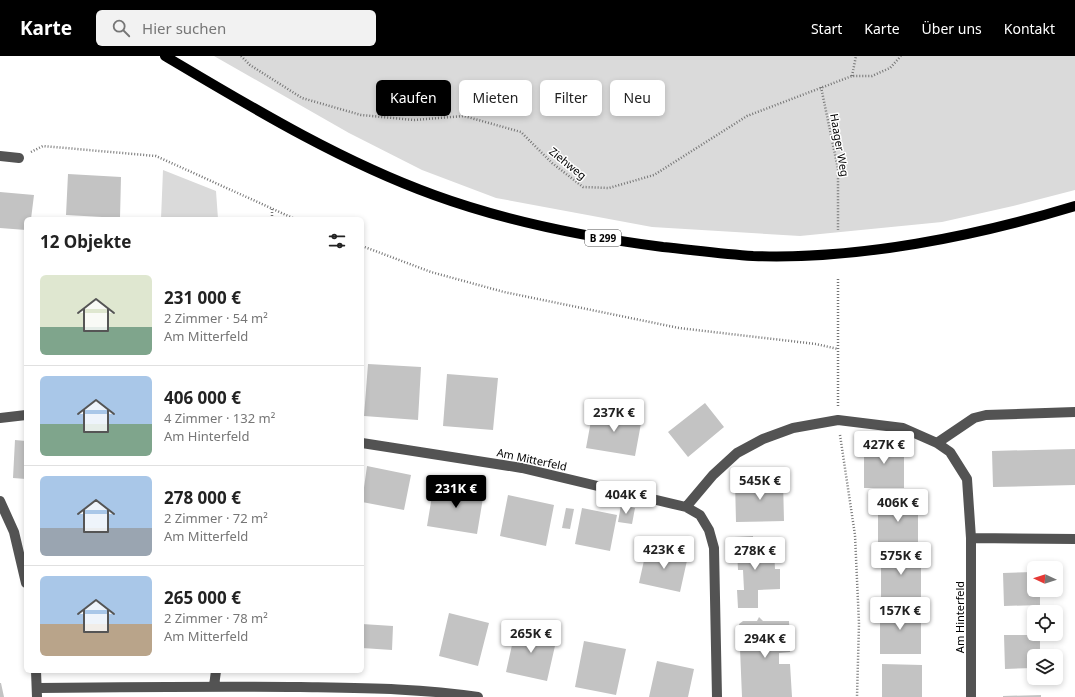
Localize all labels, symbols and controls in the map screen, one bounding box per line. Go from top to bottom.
search box [96,10,376,46]
text: Karte [20,15,72,41]
icon: search [110,17,132,39]
text: Hier suchen [142,18,226,38]
text: Start [811,19,842,38]
text: Karte [864,19,900,38]
text: Über uns [922,19,982,38]
text: Kontakt [1004,19,1055,38]
chip: Kaufen [376,80,451,116]
chip: Mieten [459,80,532,116]
chip: Filter [540,80,602,116]
chip: Neu [610,80,665,116]
street label: Haager Weg [827,112,853,178]
street label: Ziehweg [546,143,590,183]
text: 12 Objekte [40,230,131,253]
icon: filters [326,230,348,252]
road number: B 299 [585,230,621,246]
text: 231 000 € [164,286,241,309]
icon: home [72,291,120,339]
text: 2 Zimmer · 54 m² [164,309,268,327]
text: Am Mitterfeld [164,327,248,345]
text: 406 000 € [164,386,241,409]
icon: home [72,392,120,440]
pin: 237K € [581,399,647,433]
text: 237K € [593,403,635,421]
text: 4 Zimmer · 132 m² [164,409,275,427]
text: Am Hinterfeld [164,427,249,445]
pin: 427K € [851,431,917,465]
text: 427K € [863,435,905,453]
street label: Am Mitterfeld [496,444,568,474]
pin: 545K € [727,467,793,501]
text: 545K € [739,471,781,489]
pin: 231K € [423,475,489,509]
text: 231K € [435,479,477,497]
pin: 404K € [593,481,659,515]
text: 404K € [605,485,647,503]
text: 278 000 € [164,486,241,509]
pin: 406K € [865,489,931,523]
icon: home [72,492,120,540]
text: 406K € [877,493,919,511]
text: 2 Zimmer · 72 m² [164,509,268,527]
text: Am Mitterfeld [164,527,248,545]
pin: 423K € [631,536,697,570]
pin: 278K € [722,537,788,571]
text: 423K € [643,540,685,558]
text: 278K € [734,541,776,559]
pin: 575K € [868,542,934,576]
text: 575K € [880,546,922,564]
north arrow [1027,561,1063,597]
map controls [1027,561,1063,685]
street label: Am Hinterfeld [952,581,967,653]
text: 265 000 € [164,586,241,609]
icon: home [72,592,120,640]
pin: 157K € [867,597,933,631]
text: 157K € [879,601,921,619]
button: locate [1027,605,1063,641]
text: 2 Zimmer · 78 m² [164,609,268,627]
pin: 265K € [498,620,564,654]
text: 265K € [510,624,552,642]
pin: 294K € [732,625,798,659]
text: Am Mitterfeld [164,627,248,645]
text: 294K € [744,629,786,647]
button: layers [1027,649,1063,685]

